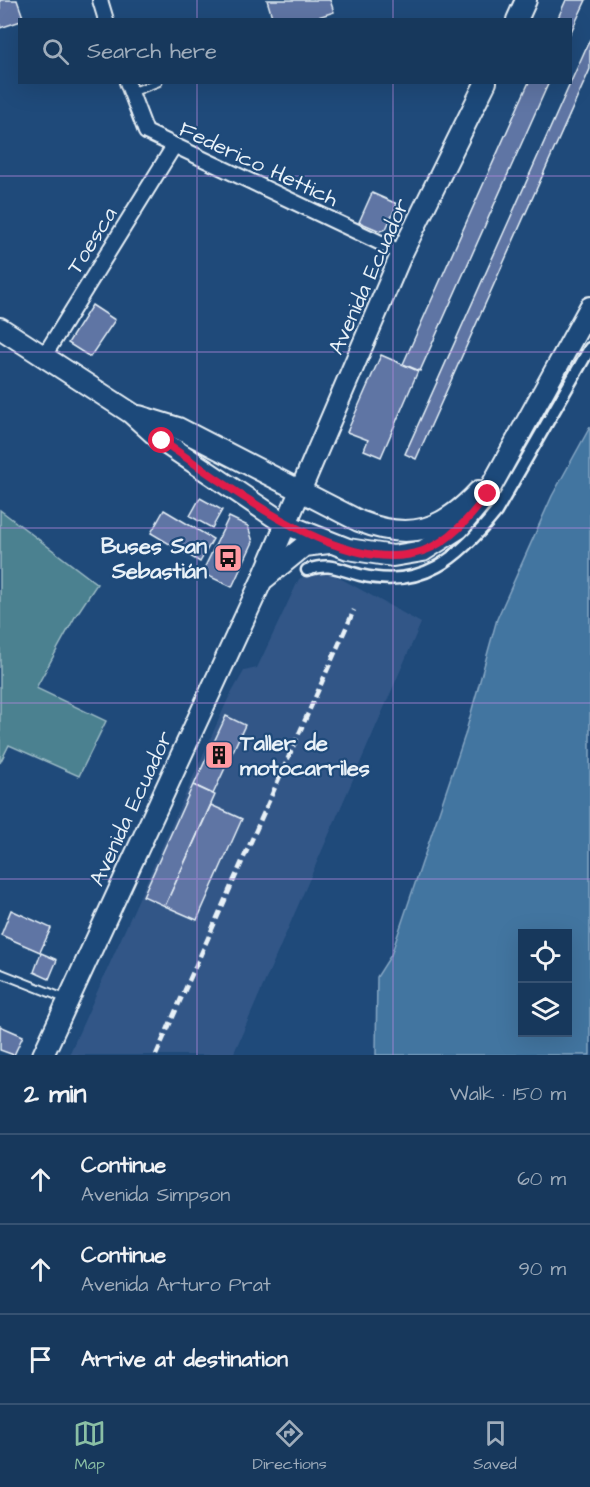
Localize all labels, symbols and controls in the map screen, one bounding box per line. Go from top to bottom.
search box [18,18,572,84]
icon: search [39,35,72,68]
text: Search here [87,36,217,67]
street label: Federico Hettich [174,114,343,215]
street label: Avenida Ecuador [321,194,418,360]
street label: Toesca [59,201,125,280]
route start [148,427,174,453]
route end [474,480,500,506]
place label: Buses San Sebastián [101,531,207,587]
bus stop icon: Buses San Sebastián [212,542,244,574]
street label: Avenida Ecuador [82,726,181,891]
place label: Taller de motocarriles [239,728,370,784]
building icon: Taller de motocarriles [203,739,235,771]
map controls [518,929,572,1037]
button: locate [518,929,572,983]
button: layers [518,983,572,1037]
text: 2 min [24,1076,86,1112]
text: Walk · 150 m [450,1080,566,1108]
text: Continue [81,1150,166,1181]
icon: ahead [24,1163,57,1196]
text: 60 m [517,1165,566,1193]
text: Avenida Simpson [81,1181,230,1209]
text: Continue [81,1240,166,1271]
icon: ahead [24,1253,57,1286]
text: 90 m [518,1255,566,1283]
text: Avenida Arturo Prat [81,1271,271,1299]
icon: arrive [24,1343,57,1376]
text: Arrive at destination [81,1344,288,1375]
tab: Map [73,1417,106,1475]
tab: Directions [253,1417,327,1475]
tab: Saved [473,1417,517,1475]

